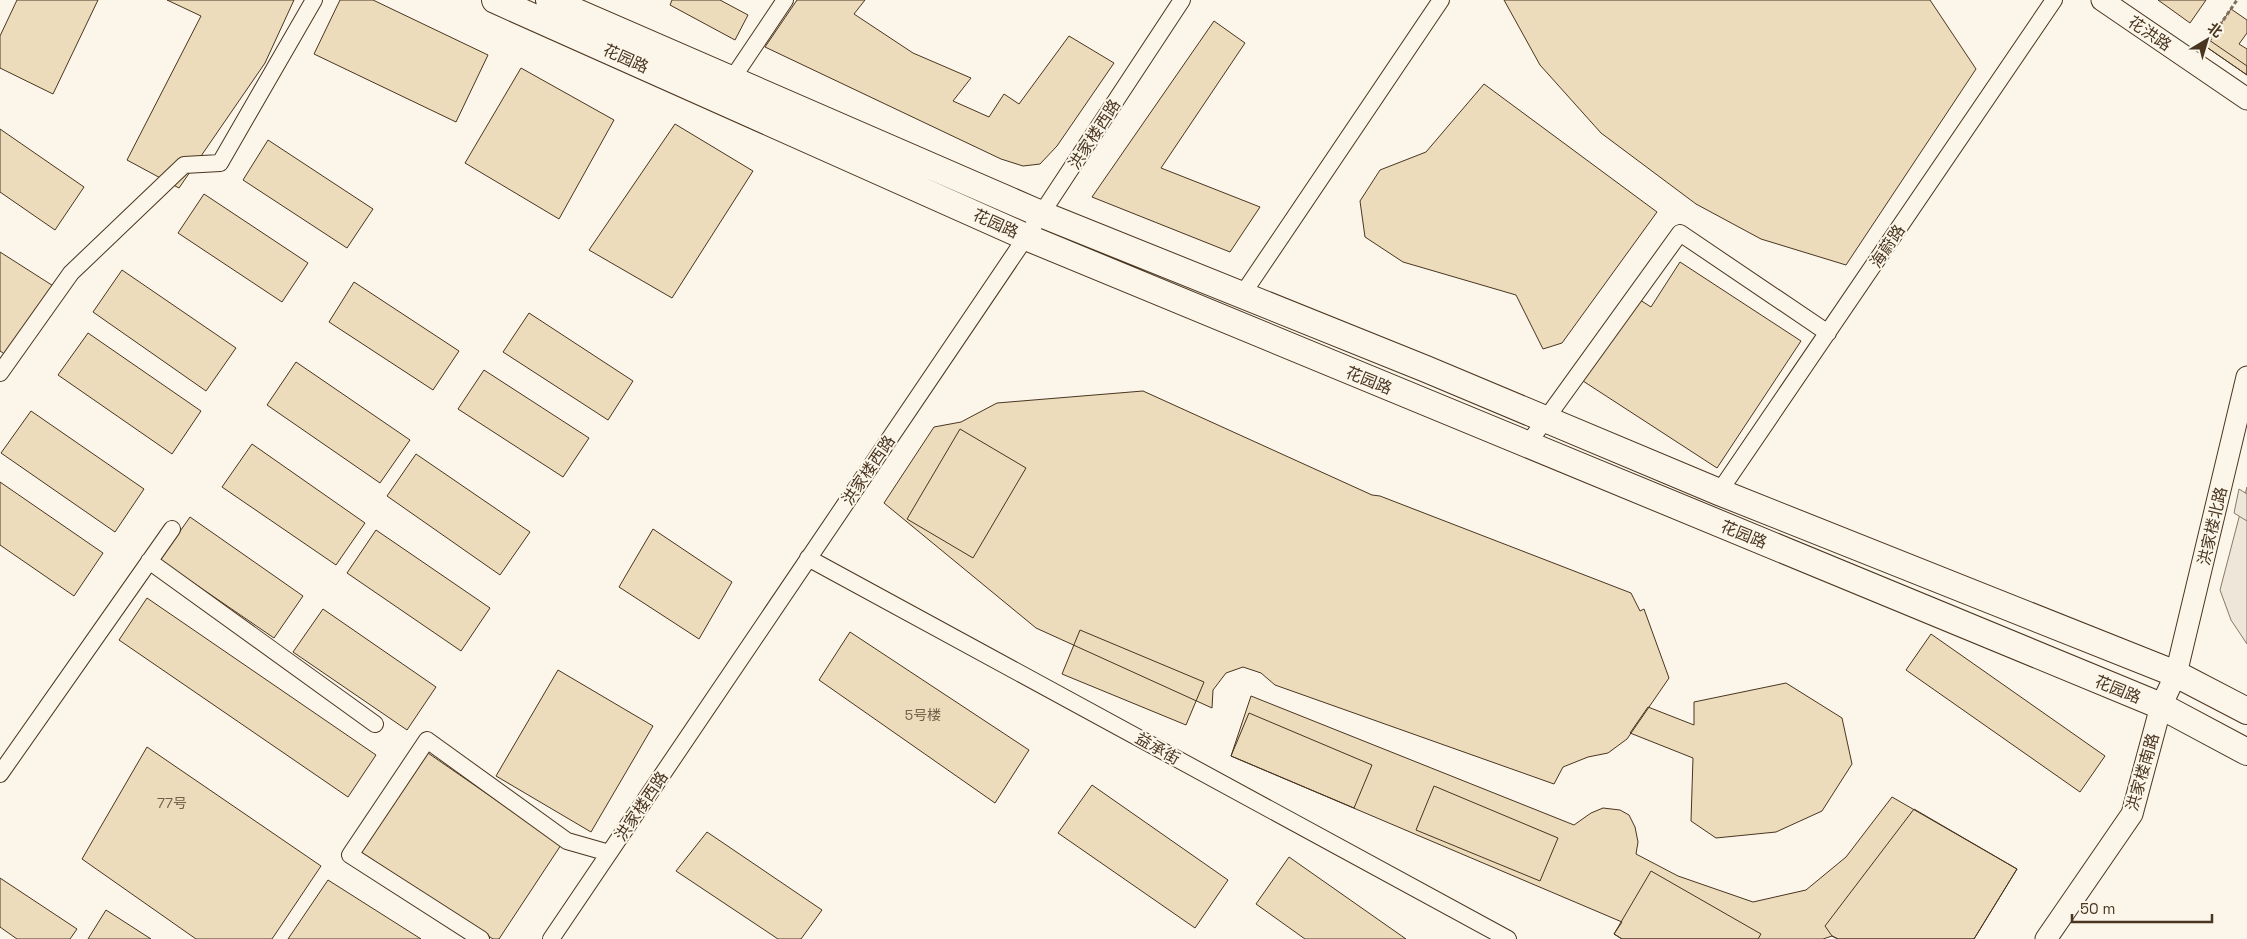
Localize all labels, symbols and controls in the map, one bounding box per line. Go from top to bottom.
street label: 花洪路 [2124,11,2175,56]
north arrow [2182,15,2232,65]
text: 北 [2204,18,2226,41]
street label: 花园路 [600,39,652,78]
street label: 洪家楼西路 [1064,95,1125,174]
street label: 花园路 [970,204,1022,243]
street label: 海蔚路 [1865,221,1910,272]
street label: 花园路 [1343,362,1395,399]
street label: 洪家楼西路 [837,431,899,509]
street label: 洪家楼北路 [2193,485,2232,567]
street label: 花园路 [1718,516,1770,553]
street label: 花园路 [2092,671,2144,708]
house number: 5号楼 [905,706,941,724]
street label: 益承街 [1132,728,1184,769]
street label: 洪家楼南路 [2121,731,2164,813]
street label: 洪家楼西路 [610,767,672,845]
house number: 77号 [157,794,187,812]
scale bar [2072,892,2212,924]
text: 50 m [2080,899,2115,918]

